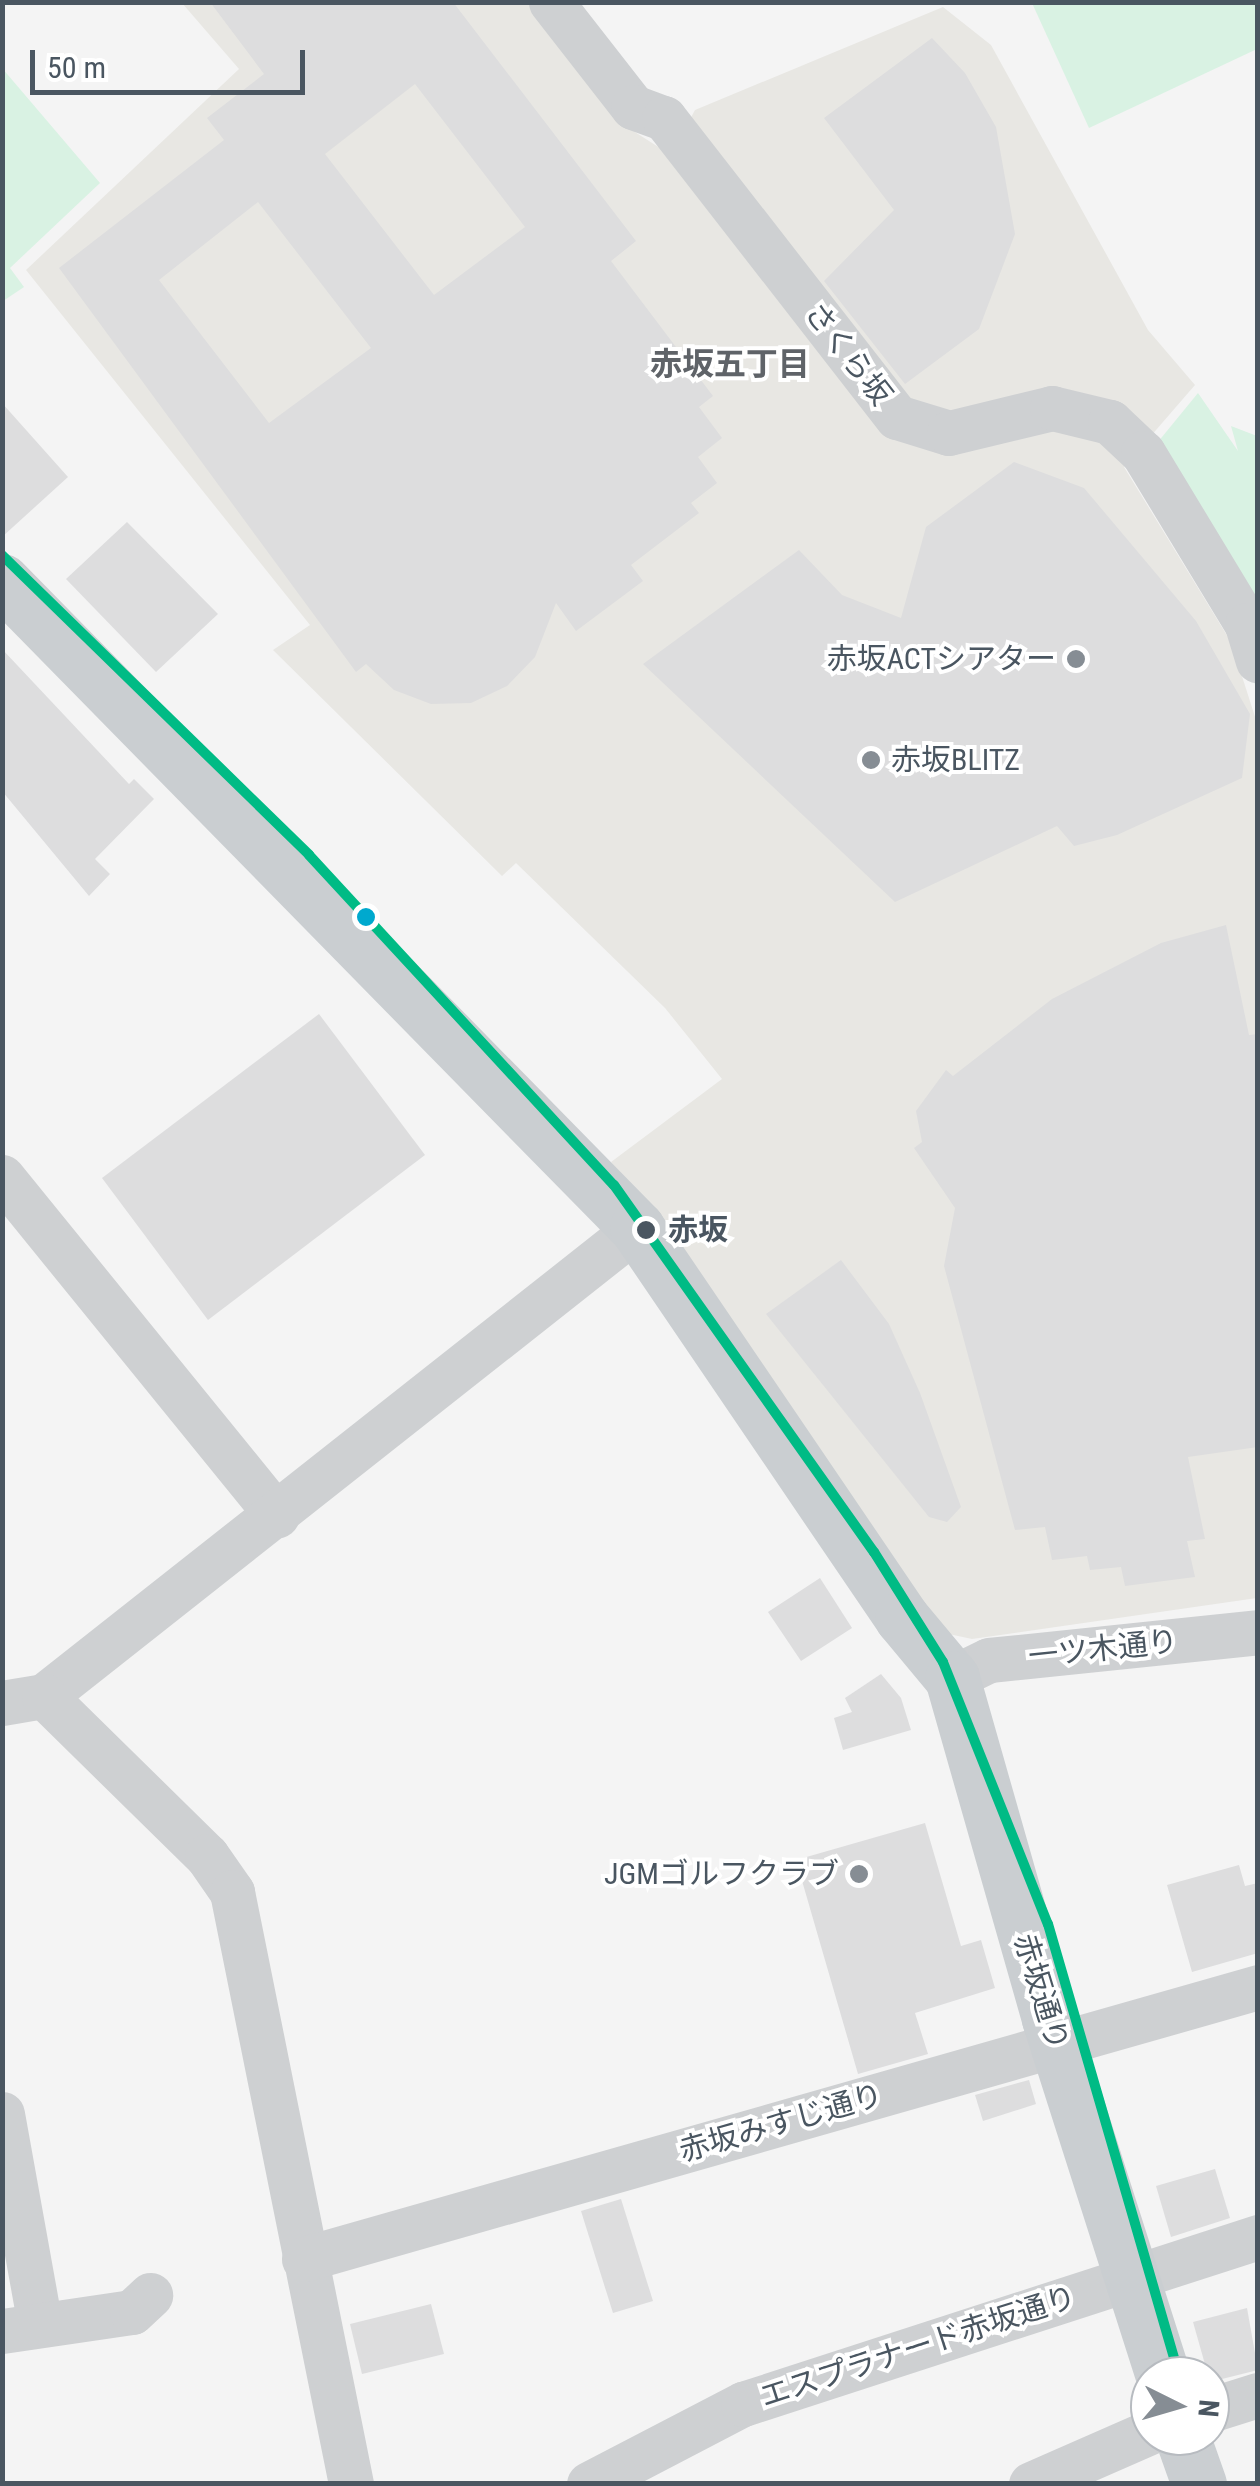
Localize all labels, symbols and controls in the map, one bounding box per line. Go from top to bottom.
scale bar [35,30,310,92]
text: 50 m [47,50,106,85]
street label: さくら坂 [797,296,899,412]
district label: 赤坂五丁目 [650,345,810,383]
place label: 赤坂ACTシアター [827,641,1056,677]
marker: 赤坂ACTシアター [1065,648,1087,670]
place label: 赤坂BLITZ [891,742,1020,778]
marker: 赤坂BLITZ [860,749,882,771]
unlabelled marker [356,907,376,927]
place label: 赤坂 [668,1212,728,1248]
marker: 赤坂 [633,1217,659,1243]
street label: 一ツ木通り [1027,1623,1179,1675]
place label: JGMゴルフクラブ [604,1856,839,1892]
marker: JGMゴルフクラブ [848,1863,870,1885]
street label: 赤坂通り [1006,1929,1076,2055]
street label: 赤坂みすじ通り [675,2077,887,2169]
street label: エスプラナード赤坂通り [756,2279,1080,2415]
north arrow [1130,2356,1230,2456]
text: N [1191,2399,1226,2418]

